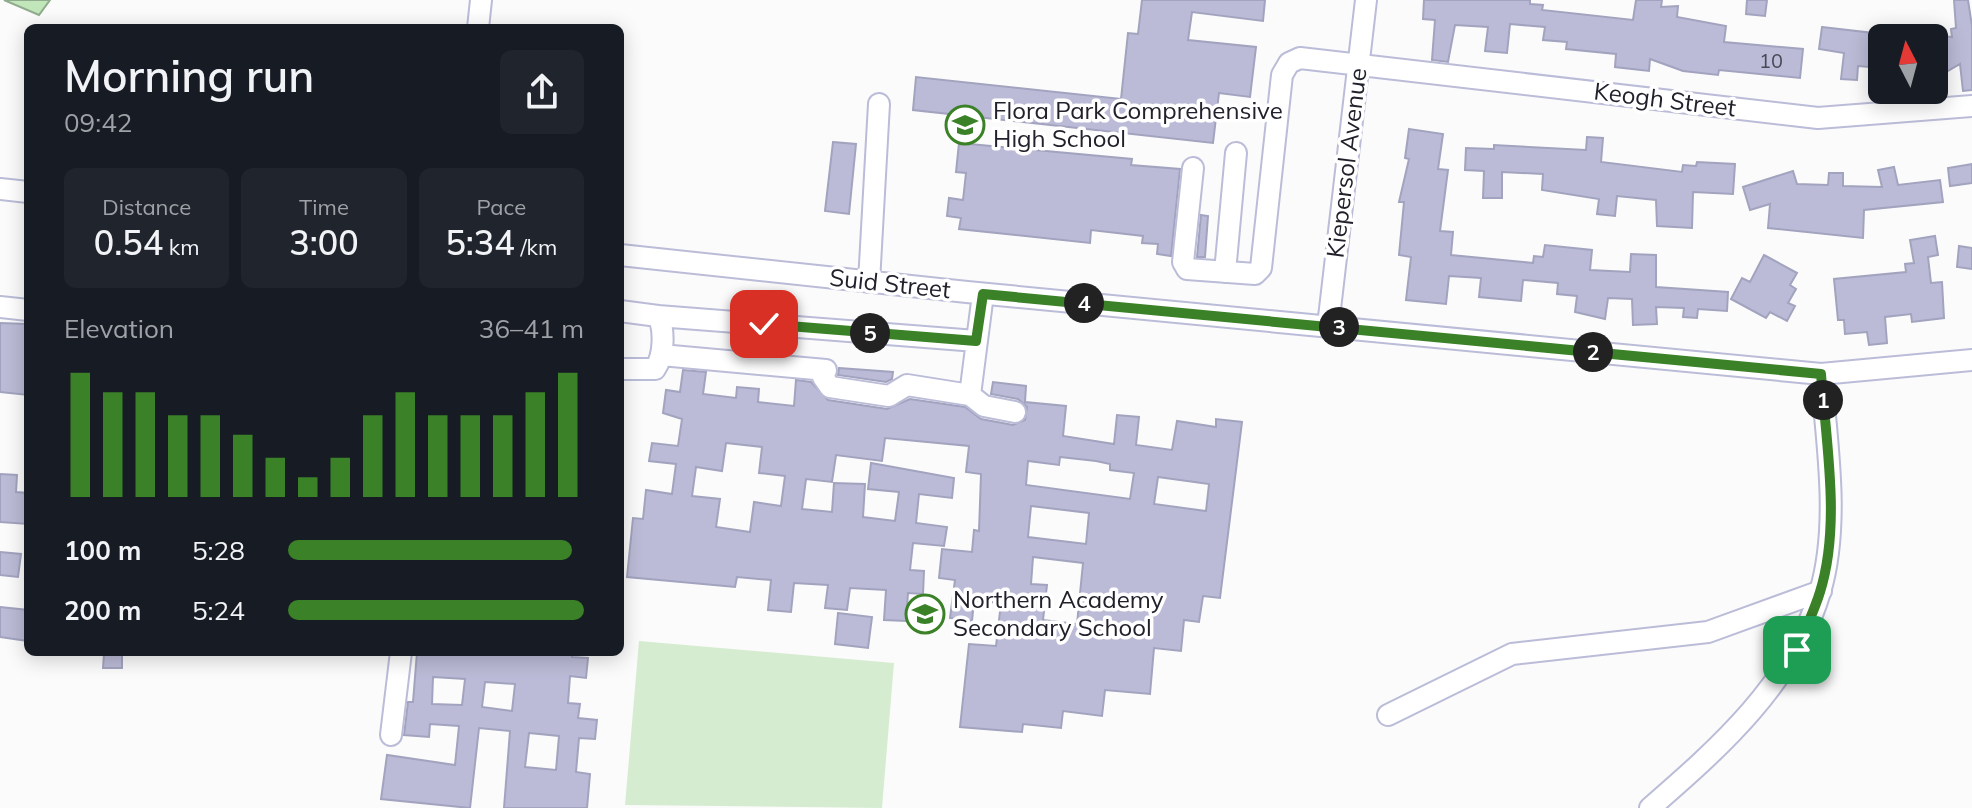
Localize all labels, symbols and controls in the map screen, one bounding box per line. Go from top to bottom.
north arrow [1868,24,1948,104]
map controls [1868,24,1948,104]
text: Morning run [64,48,314,103]
house number: 10 [1759,48,1783,73]
button: share [500,50,584,134]
street label: Kiepersol Avenue [1319,66,1373,260]
street label: Keogh Street [1592,75,1738,123]
place label: Flora Park Comprehensive High School [993,95,1283,153]
school or university icon: Flora Park Comprehensive High School [944,104,986,146]
text: 09:42 [64,106,132,139]
text: Distance [102,193,191,221]
text: Time [299,193,349,221]
text: Pace [477,193,526,221]
text: 0.54 [94,221,163,264]
text: 3:00 [289,221,359,264]
text: 5:34 [445,221,515,264]
text: km [163,233,199,261]
text: /km [515,233,557,261]
street label: Suid Street [828,262,952,304]
pin: 4 [1064,283,1104,323]
text: 4 [1077,289,1091,317]
pin [730,290,798,358]
icon: check [742,302,786,346]
pin: 3 [1319,307,1359,347]
text: Elevation [64,312,174,345]
text: 36–41 m [479,312,584,345]
pin: 5 [850,313,890,353]
text: 3 [1332,313,1346,341]
text: 5 [863,319,877,347]
pin: 2 [1573,332,1613,372]
text: 2 [1586,338,1600,366]
pin: 1 [1803,380,1843,420]
text: 1 [1816,386,1830,414]
text: 100 m [64,534,141,567]
text: 5:28 [192,534,245,567]
place label: Northern Academy Secondary School [953,584,1164,642]
school or university icon: Northern Academy Secondary School [904,593,946,635]
text: 200 m [64,594,141,627]
text: 5:24 [192,594,245,627]
pin [1763,616,1831,684]
icon: arrive [1775,628,1819,672]

